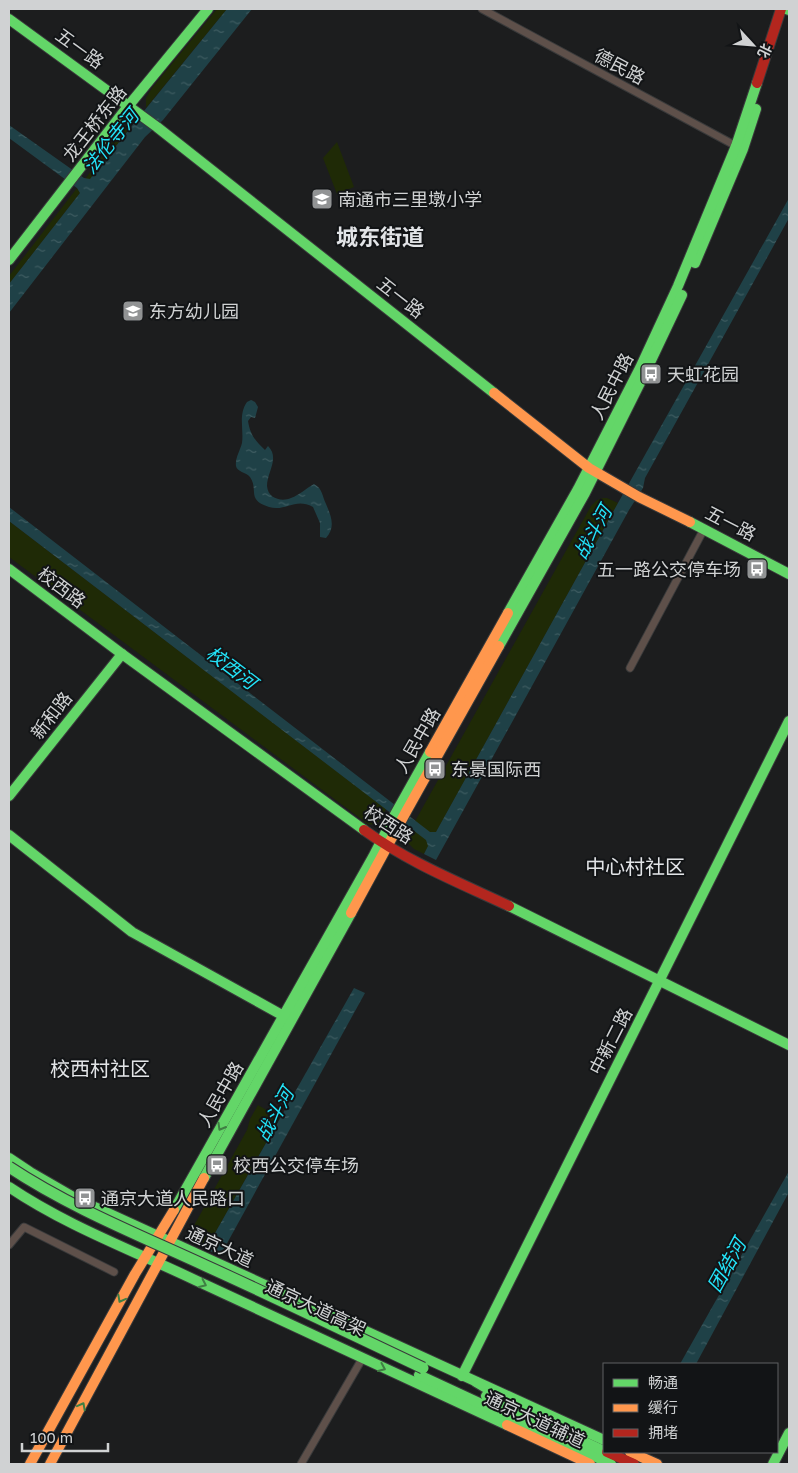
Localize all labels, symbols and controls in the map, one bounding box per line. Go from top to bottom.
north arrow [728,20,778,70]
street label: 五一路 [52,23,108,73]
text: 北 [754,41,776,61]
street label: 德民路 [591,44,649,88]
street label: 龙王桥东路 [58,81,130,165]
water label: 法伦寺河 [77,101,145,178]
school or university icon: 南通市三里墩小学 [310,187,334,211]
place label: 南通市三里墩小学 [338,188,482,210]
district label: 城东街道 [336,223,424,250]
street label: 五一路 [373,272,429,322]
school or university icon: 东方幼儿园 [121,299,145,323]
place label: 东方幼儿园 [149,300,239,322]
street label: 人民中路 [585,349,637,423]
bus stop icon: 天虹花园 [639,362,663,386]
place label: 天虹花园 [667,363,739,385]
water label: 战斗河 [568,498,618,563]
street label: 五一路 [702,501,760,545]
bus stop icon: 五一路公交停车场 [745,557,769,581]
place label: 五一路公交停车场 [597,558,741,580]
street label: 校西路 [34,562,90,612]
water label: 校西河 [202,641,265,696]
street label: 新和路 [26,687,76,743]
street label: 人民中路 [389,703,445,777]
bus stop icon: 东景国际西 [423,757,447,781]
place label: 东景国际西 [451,758,541,780]
street label: 校西路 [360,800,418,848]
district label: 中心村社区 [585,854,685,878]
street label: 中新二路 [584,1004,636,1078]
district label: 校西村社区 [50,1056,150,1080]
street label: 人民中路 [192,1057,248,1131]
water label: 战斗河 [250,1080,300,1145]
one-way arrow [218,1122,228,1131]
bus stop icon: 校西公交停车场 [205,1153,229,1177]
place label: 校西公交停车场 [233,1154,359,1176]
bus stop icon: 通京大道人民路口 [73,1186,97,1210]
place label: 通京大道人民路口 [101,1187,245,1209]
street label: 通京大道 [183,1221,257,1271]
water label: 团结河 [702,1231,752,1296]
street label: 通京大道高架 [262,1274,370,1340]
one-way arrow [198,1278,207,1288]
one-way arrow [117,1294,127,1303]
one-way arrow [377,1362,386,1373]
legend [603,1363,778,1453]
text: 畅通 [648,1373,678,1391]
street label: 通京大道辅道 [481,1386,589,1452]
text: 缓行 [648,1398,678,1416]
one-way arrow [76,1402,86,1411]
scale bar [22,1420,109,1452]
text: 拥堵 [648,1423,678,1441]
text: 100 m [30,1428,73,1446]

